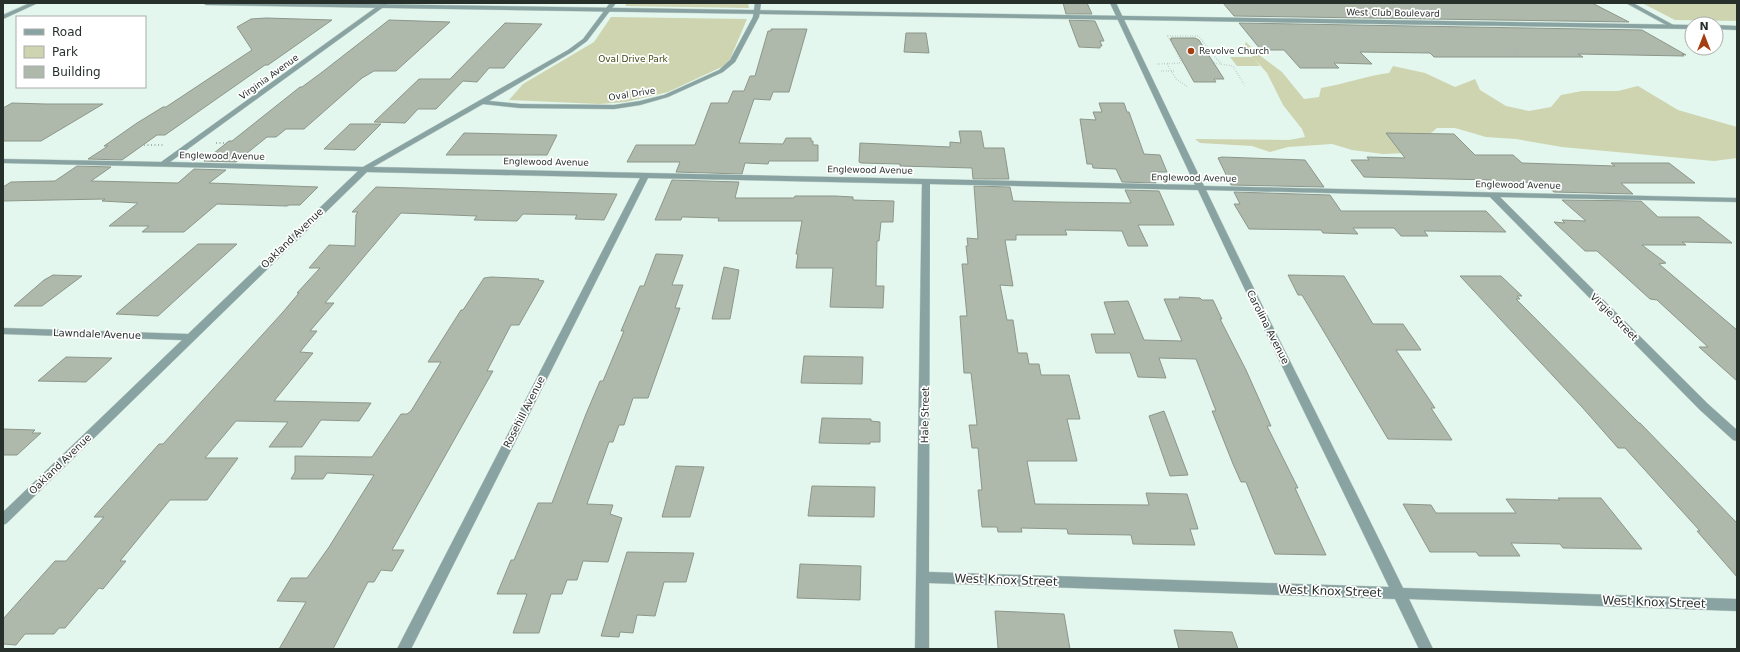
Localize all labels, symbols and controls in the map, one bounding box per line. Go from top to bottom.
street label: West Club Boulevard [1346,7,1440,19]
legend [16,16,146,88]
north arrow [1684,16,1724,56]
text: N [1699,20,1709,33]
text: Road [52,25,82,39]
text: Park [52,45,78,59]
marker: Revolve Church [1186,46,1196,56]
place label: Revolve Church [1199,46,1269,56]
street label: Virginia Avenue [238,52,301,102]
park label: Oval Drive Park [598,54,669,64]
text: Building [52,65,101,79]
street label: Oval Drive [608,85,657,103]
street label: Englewood Avenue [179,150,265,162]
street label: Englewood Avenue [503,156,589,168]
street label: Englewood Avenue [827,164,913,176]
street label: Englewood Avenue [1151,172,1237,184]
street label: Englewood Avenue [1475,179,1561,191]
street label: Oakland Avenue [259,206,325,270]
street label: Carolina Avenue [1245,288,1291,366]
street label: Virgie Street [1588,291,1640,343]
street label: Lawndale Avenue [53,327,141,341]
street label: Rosehill Avenue [501,374,547,450]
street label: Hale Street [919,387,931,443]
street label: Oakland Avenue [27,432,93,496]
street label: West Knox Street [954,571,1058,589]
street label: West Knox Street [1278,582,1382,600]
street label: West Knox Street [1602,593,1706,611]

